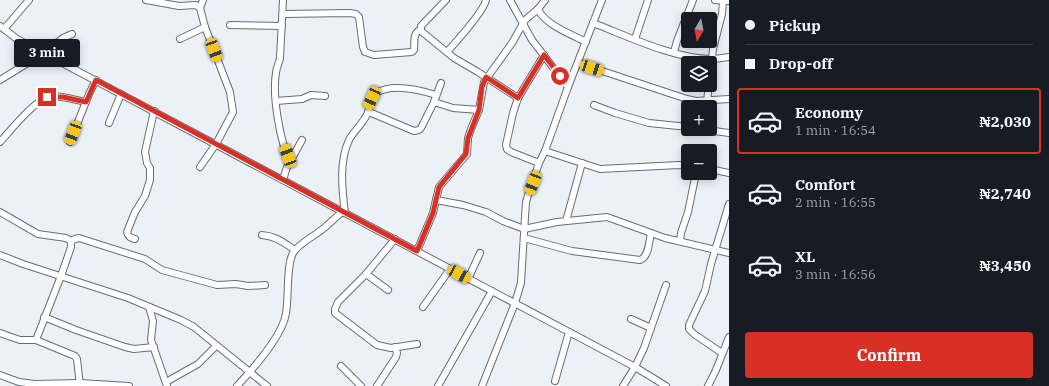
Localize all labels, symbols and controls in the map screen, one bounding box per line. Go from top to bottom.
north arrow [681,12,717,48]
map controls [681,12,717,180]
text: Pickup [769,16,821,35]
car [204,37,224,63]
callout: 3 min [14,39,80,67]
text: 3 min [29,44,65,61]
text: Drop-off [769,54,833,73]
button: layers [681,56,717,92]
car [579,59,605,77]
route start [551,67,569,85]
car [362,85,382,111]
route end [38,88,56,106]
button: + [681,100,717,136]
icon: car [747,103,783,139]
text: Economy [795,103,863,122]
text: ₦2,030 [979,112,1031,131]
car [63,120,83,146]
text: 1 min · 16:54 [795,122,876,139]
car [278,143,298,169]
button: − [681,144,717,180]
car [523,170,543,196]
icon: car [747,175,783,211]
text: Comfort [795,175,855,194]
text: ₦2,740 [979,184,1031,203]
text: 2 min · 16:55 [795,194,876,211]
icon: car [747,247,783,283]
text: XL [795,247,815,266]
text: ₦3,450 [979,256,1031,275]
car [446,263,472,285]
text: 3 min · 16:56 [795,266,876,283]
button: Confirm [745,332,1033,378]

